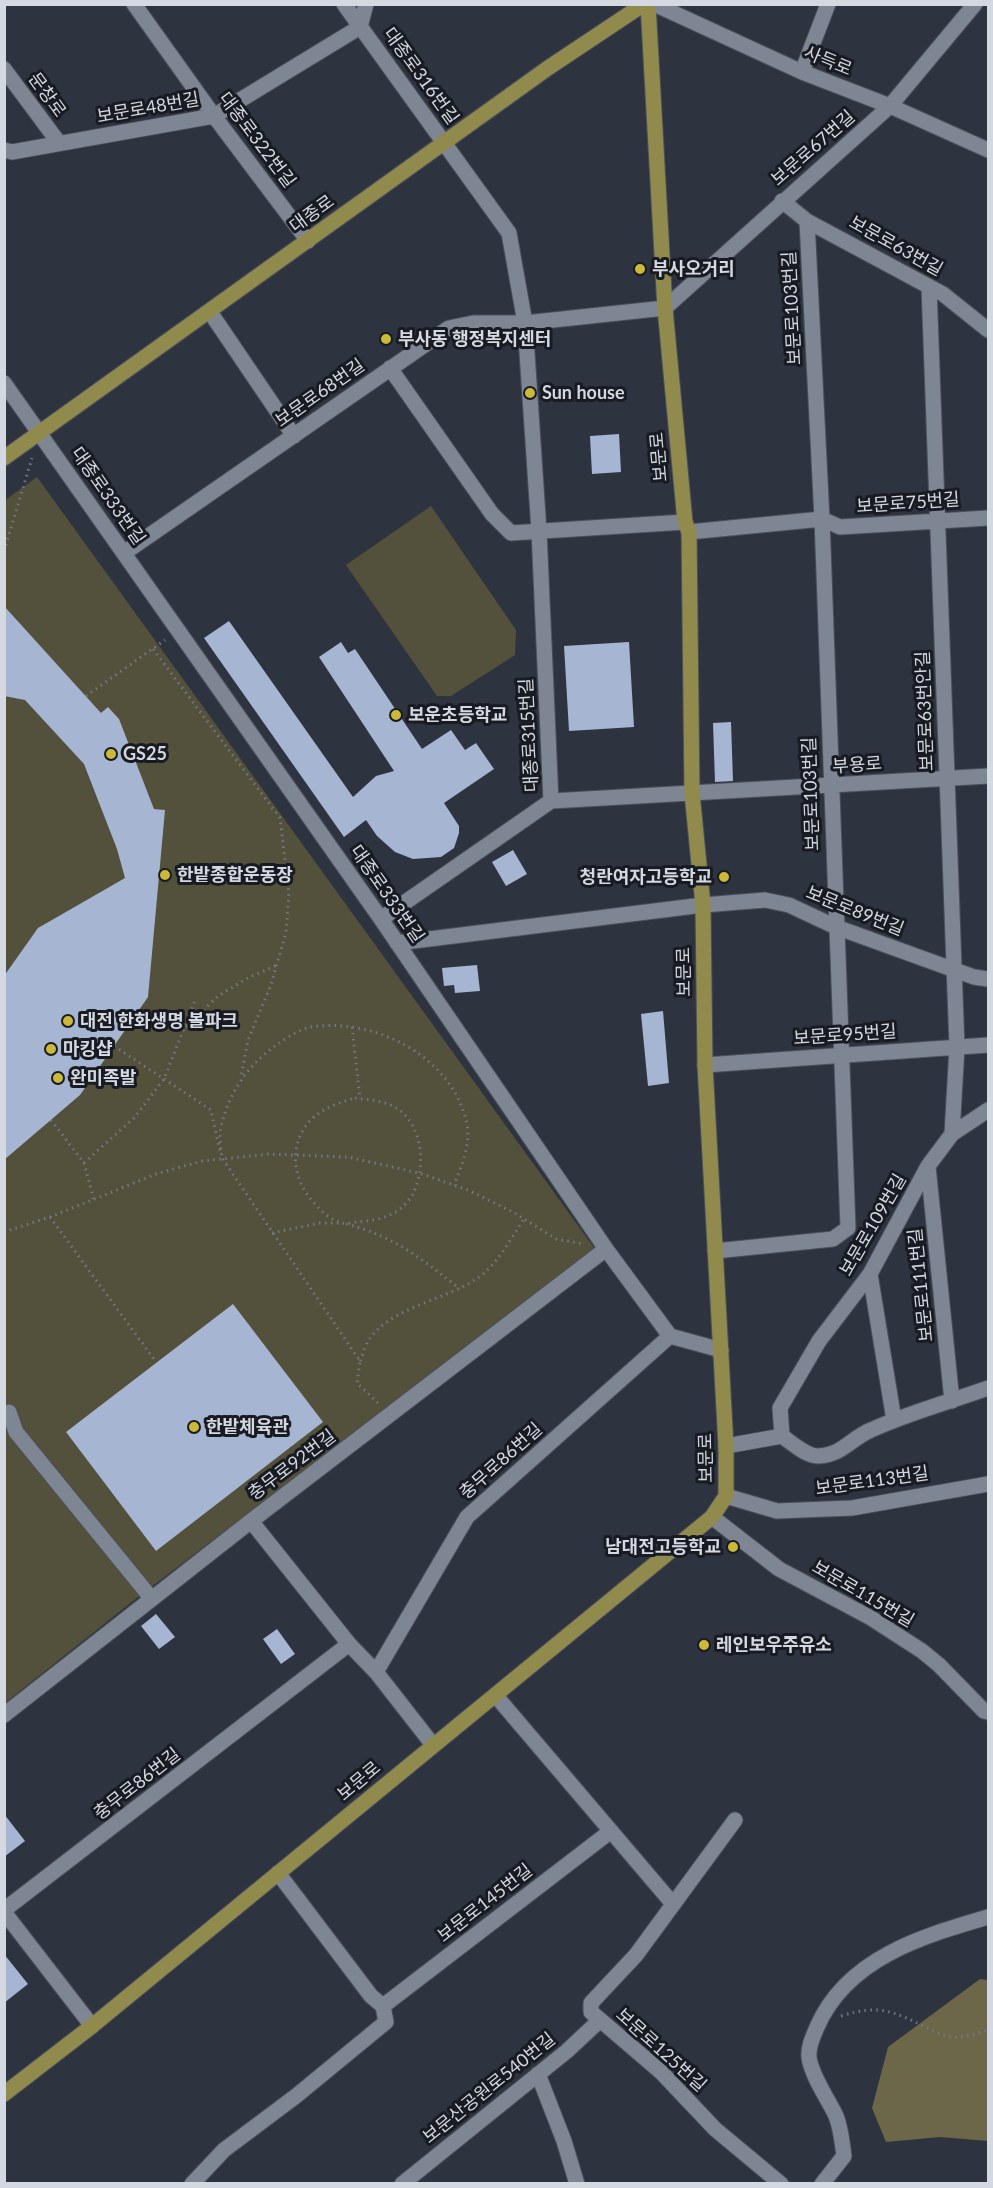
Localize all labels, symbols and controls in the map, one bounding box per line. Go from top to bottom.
street label: 대종로316번길 [379,23,463,129]
street label: 사득로 [801,42,855,80]
street label: 문창로 [24,69,70,121]
street label: 보문로48번길 [95,88,201,128]
street label: 대종로322번길 [214,88,300,192]
street label: 보문로67번길 [767,106,859,190]
street label: 대종로 [286,191,338,237]
street label: 보문로63번길 [845,211,947,281]
street label: 보문로103번길 [778,250,806,366]
place label: 부사오거리 [652,258,735,280]
marker: 부사오거리 [633,262,647,276]
place label: 부사동 행정복지센터 [398,328,551,350]
marker: 부사동 행정복지센터 [379,332,393,346]
street label: 보문로68번길 [271,354,369,432]
place label: Sun house [542,382,625,404]
marker: Sun house [523,386,537,400]
street label: 보문로 [646,431,672,483]
street label: 대종로333번길 [66,443,150,549]
street label: 보문로75번길 [856,489,960,517]
street label: 보문로63번안길 [912,651,938,771]
street label: 대종로315번길 [515,677,543,793]
place label: 보운초등학교 [408,704,507,726]
marker: 보운초등학교 [389,708,403,722]
street label: 보문로103번길 [798,737,824,851]
place label: GS25 [123,743,167,765]
marker: GS25 [104,747,118,761]
street label: 부용로 [831,752,883,778]
street label: 대종로333번길 [345,841,429,947]
place label: 한밭종합운동장 [177,864,293,886]
place label: 청란여자고등학교 [580,866,712,888]
marker: 한밭종합운동장 [158,868,172,882]
marker: 청란여자고등학교 [717,870,731,884]
street label: 보문로89번길 [803,882,907,940]
street label: 보문로 [673,947,695,997]
place label: 대전 한화생명 볼파크 [80,1010,238,1032]
marker: 대전 한화생명 볼파크 [61,1014,75,1028]
street label: 보문로95번길 [793,1021,897,1049]
place label: 마킹샵 [63,1038,113,1060]
marker: 마킹샵 [44,1042,58,1056]
place label: 완미족발 [70,1067,136,1089]
marker: 완미족발 [51,1071,65,1085]
street label: 보문로109번길 [835,1170,911,1280]
street label: 보문로111번길 [904,1227,938,1343]
place label: 한밭체육관 [206,1416,289,1438]
street label: 충무로86번길 [455,1418,547,1504]
marker: 한밭체육관 [187,1420,201,1434]
street label: 충무로92번길 [244,1425,340,1505]
street label: 보문로 [695,1433,717,1483]
street label: 보문로113번길 [814,1462,930,1500]
place label: 남대전고등학교 [605,1536,721,1558]
marker: 남대전고등학교 [726,1540,740,1554]
street label: 보문로115번길 [808,1556,918,1632]
place label: 레인보우주유소 [716,1634,832,1656]
marker: 레인보우주유소 [697,1638,711,1652]
street label: 충무로86번길 [90,1744,184,1824]
street label: 보문로 [333,1757,385,1805]
street label: 보문로145번길 [433,1859,537,1947]
street label: 보문로125번길 [611,2004,711,2096]
street label: 보문산공원로540번길 [419,2028,559,2148]

